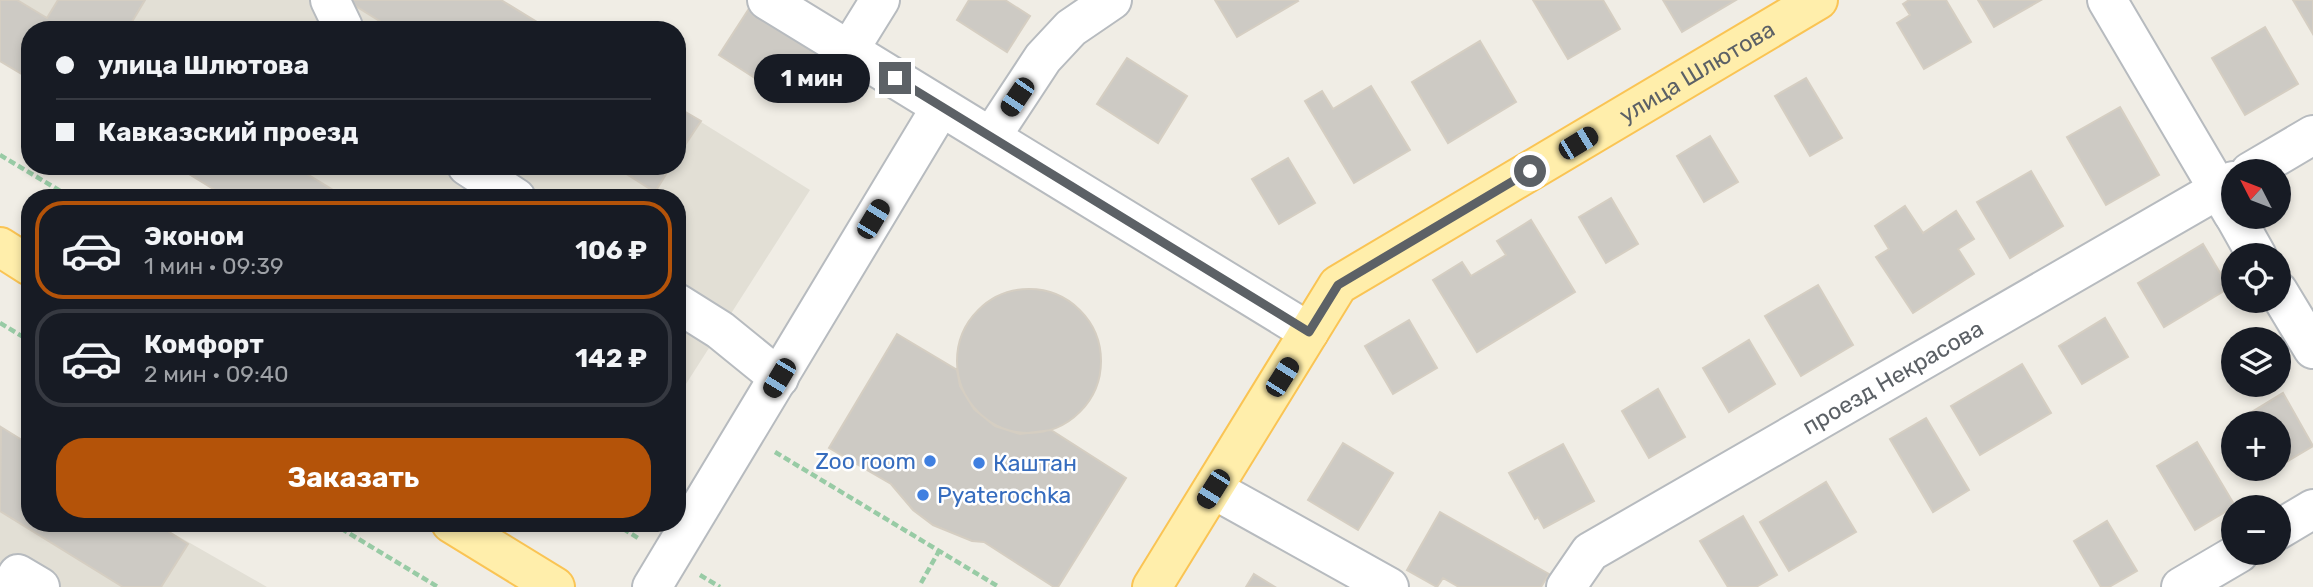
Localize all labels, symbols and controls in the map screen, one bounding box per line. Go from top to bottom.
street label: улица Шлютова [1614,15,1780,129]
text: улица Шлютова [98,50,309,81]
callout: 1 мин [755,54,870,102]
route end [879,62,911,94]
text: 1 мин [781,64,843,92]
car [997,74,1038,120]
text: Кавказский проезд [98,117,358,148]
car [1555,123,1602,163]
route start [1514,155,1546,187]
north arrow [2221,159,2291,229]
map controls [2221,159,2291,565]
car [854,196,893,242]
icon: car [60,219,123,282]
text: Эконом [144,221,244,252]
text: 106 ₽ [575,235,647,266]
button: locate [2221,243,2291,313]
text: 1 мин · 09:39 [144,252,284,280]
street label: проезд Некрасова [1797,314,1988,440]
icon: car [60,327,123,390]
button: layers [2221,327,2291,397]
text: Комфорт [144,329,264,360]
text: 142 ₽ [575,343,647,374]
car [1262,354,1303,400]
car [760,355,799,401]
text: 2 мин · 09:40 [144,360,289,388]
button: + [2221,411,2291,481]
button: Заказать [56,438,651,518]
place label: Zoo room [815,447,916,475]
place label: Каштан [993,449,1077,477]
marker: Zoo room [922,453,938,469]
marker: Каштан [971,455,987,471]
car [1193,466,1234,512]
place label: Pyaterochka [937,481,1071,509]
marker: Pyaterochka [915,487,931,503]
button: − [2221,495,2291,565]

